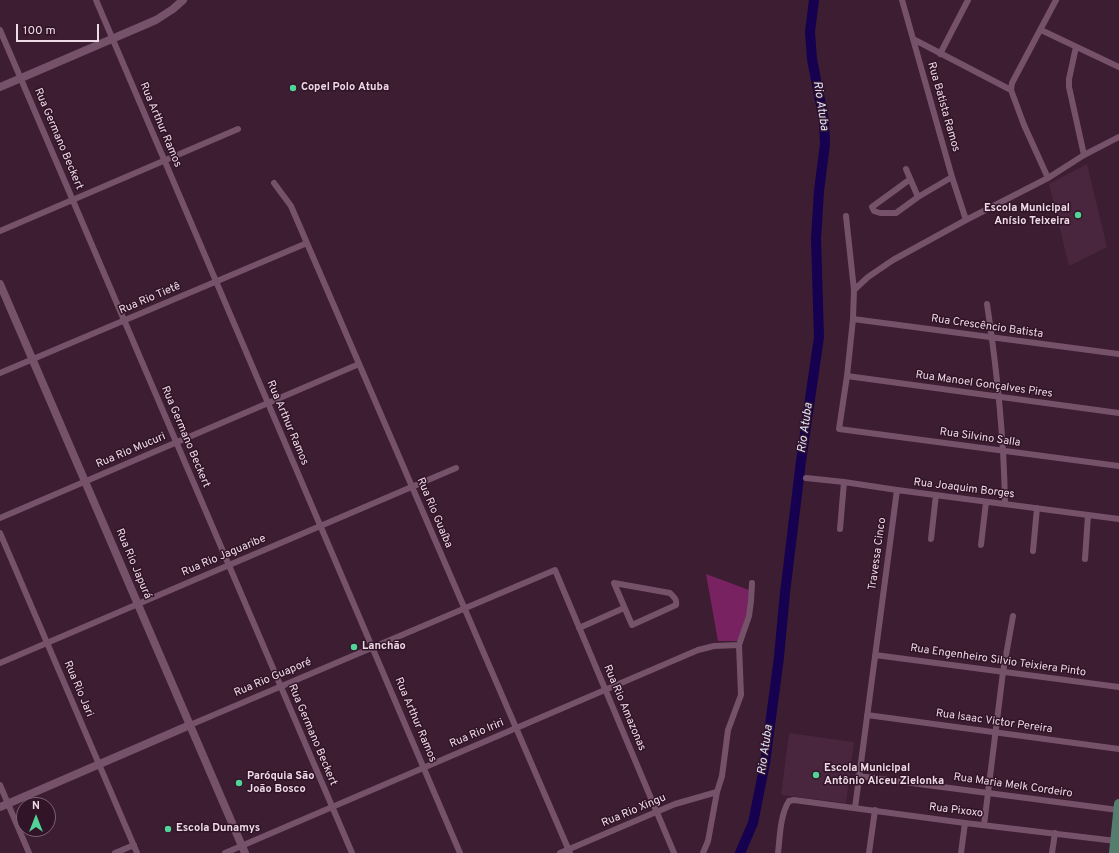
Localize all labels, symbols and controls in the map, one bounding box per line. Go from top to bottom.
scale bar [18,16,101,42]
text: 100 m [23,23,56,39]
street label: Rua Batista Ramos [924,61,962,153]
water label: Rio Atuba [809,80,831,132]
street label: Rua Arthur Ramos [136,81,184,169]
place label: Copel Polo Atuba [301,81,389,95]
marker: Copel Polo Atuba [288,83,298,93]
street label: Rua Germano Beckert [31,86,85,192]
place label: Escola Municipal Anísio Teixeira [984,202,1070,228]
marker: Escola Municipal Anísio Teixeira [1073,210,1083,220]
street label: Rua Rio Tietê [117,280,183,318]
street label: Rua Crescêncio Batista [930,313,1044,341]
street label: Rua Manoel Gonçalves Pires [915,369,1053,401]
street label: Rua Arthur Ramos [263,379,311,467]
street label: Rua Germano Beckert [158,384,212,490]
water label: Rio Atuba [795,402,817,454]
street label: Rua Silvino Salla [939,426,1021,450]
street label: Rua Rio Mucuri [94,430,168,472]
street label: Rua Rio Guaíba [413,476,455,550]
street label: Rua Joaquim Borges [913,476,1015,502]
street label: Travessa Cinco [866,517,890,591]
street label: Rua Rio Japurá [112,527,154,601]
street label: Rua Rio Jaguaribe [180,532,268,580]
place label: Lanchão [362,640,406,654]
marker: Lanchão [349,642,359,652]
street label: Rua Engenheiro Silvio Teixiera Pinto [909,642,1087,680]
street label: Rua Rio Guaporé [232,656,314,700]
street label: Rua Rio Jari [60,659,96,719]
street label: Rua Rio Amazonas [600,663,648,753]
street label: Rua Arthur Ramos [391,676,439,764]
street label: Rua Germano Beckert [285,682,339,788]
street label: Rua Isaac Victor Pereira [935,707,1053,737]
street label: Rua Rio Iriri [448,717,506,751]
water label: Rio Atuba [755,724,777,776]
place label: Escola Municipal Antônio Alceu Zielonka [824,762,944,788]
place label: Paróquia São João Bosco [247,770,314,796]
marker: Escola Municipal Antônio Alceu Zielonka [811,770,821,780]
street label: Rua Maria Melk Cordeiro [953,771,1073,801]
marker: Paróquia São João Bosco [234,778,244,788]
street label: Rua Rio Xingu [600,792,668,830]
north arrow [16,797,56,837]
text: N [32,799,40,813]
street label: Rua Pixoxo [928,801,984,821]
place label: Escola Dunamys [176,822,260,836]
marker: Escola Dunamys [163,824,173,834]

